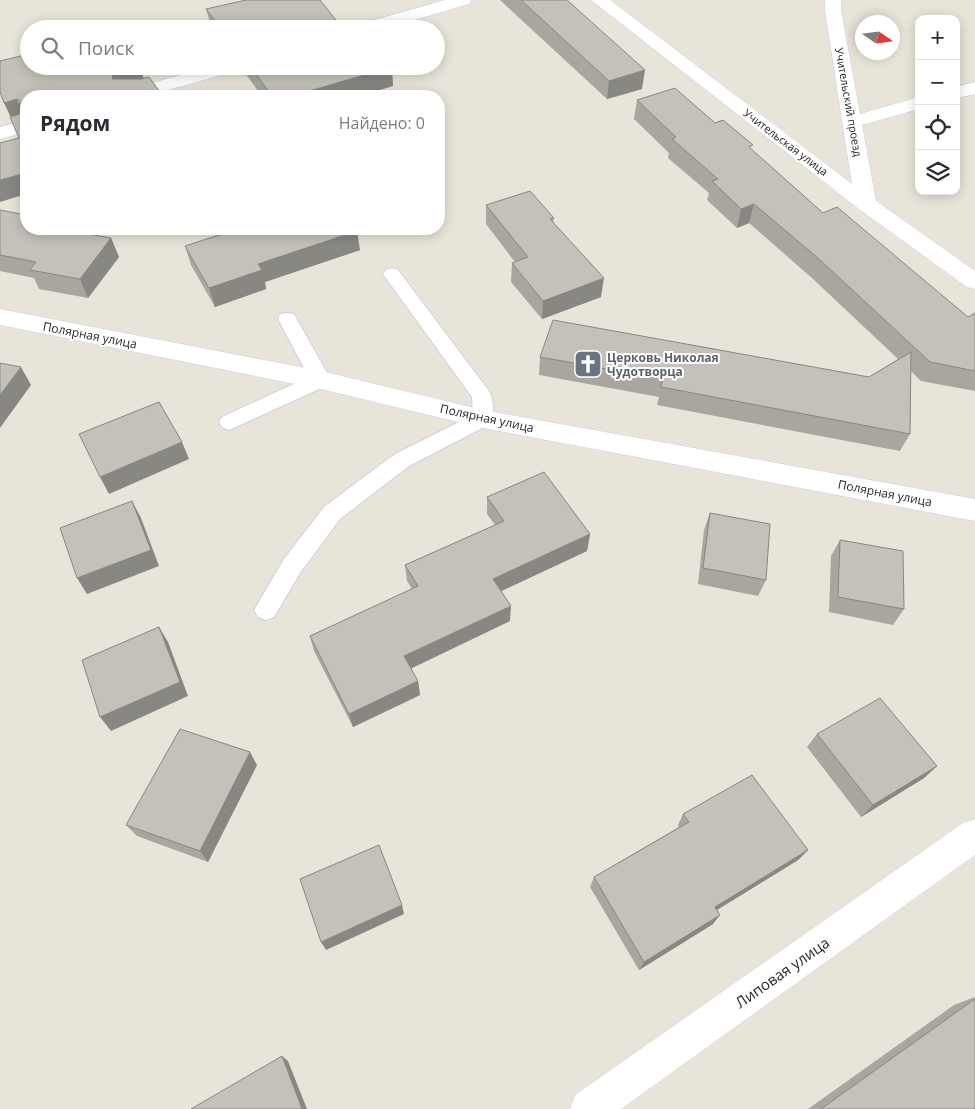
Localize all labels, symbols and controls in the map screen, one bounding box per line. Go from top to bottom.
north arrow [855,15,900,60]
map controls [915,15,960,195]
button: + [915,15,960,60]
search box [20,20,445,75]
icon: search [38,34,66,62]
text: Поиск [78,35,134,61]
street label: Учительский проезд [832,46,866,158]
button: − [915,60,960,105]
street label: Учительская улица [741,105,831,179]
button: locate [915,105,960,150]
text: Рядом [40,109,110,137]
text: Найдено: 0 [339,112,425,134]
button: layers [915,150,960,195]
street label: Полярная улица [41,318,139,352]
church icon: Церковь Николая Чудотворца [573,349,603,379]
place label: Церковь Николая Чудотворца [607,349,719,380]
street label: Полярная улица [439,400,535,436]
street label: Полярная улица [836,476,934,510]
street label: Липовая улица [731,932,833,1012]

